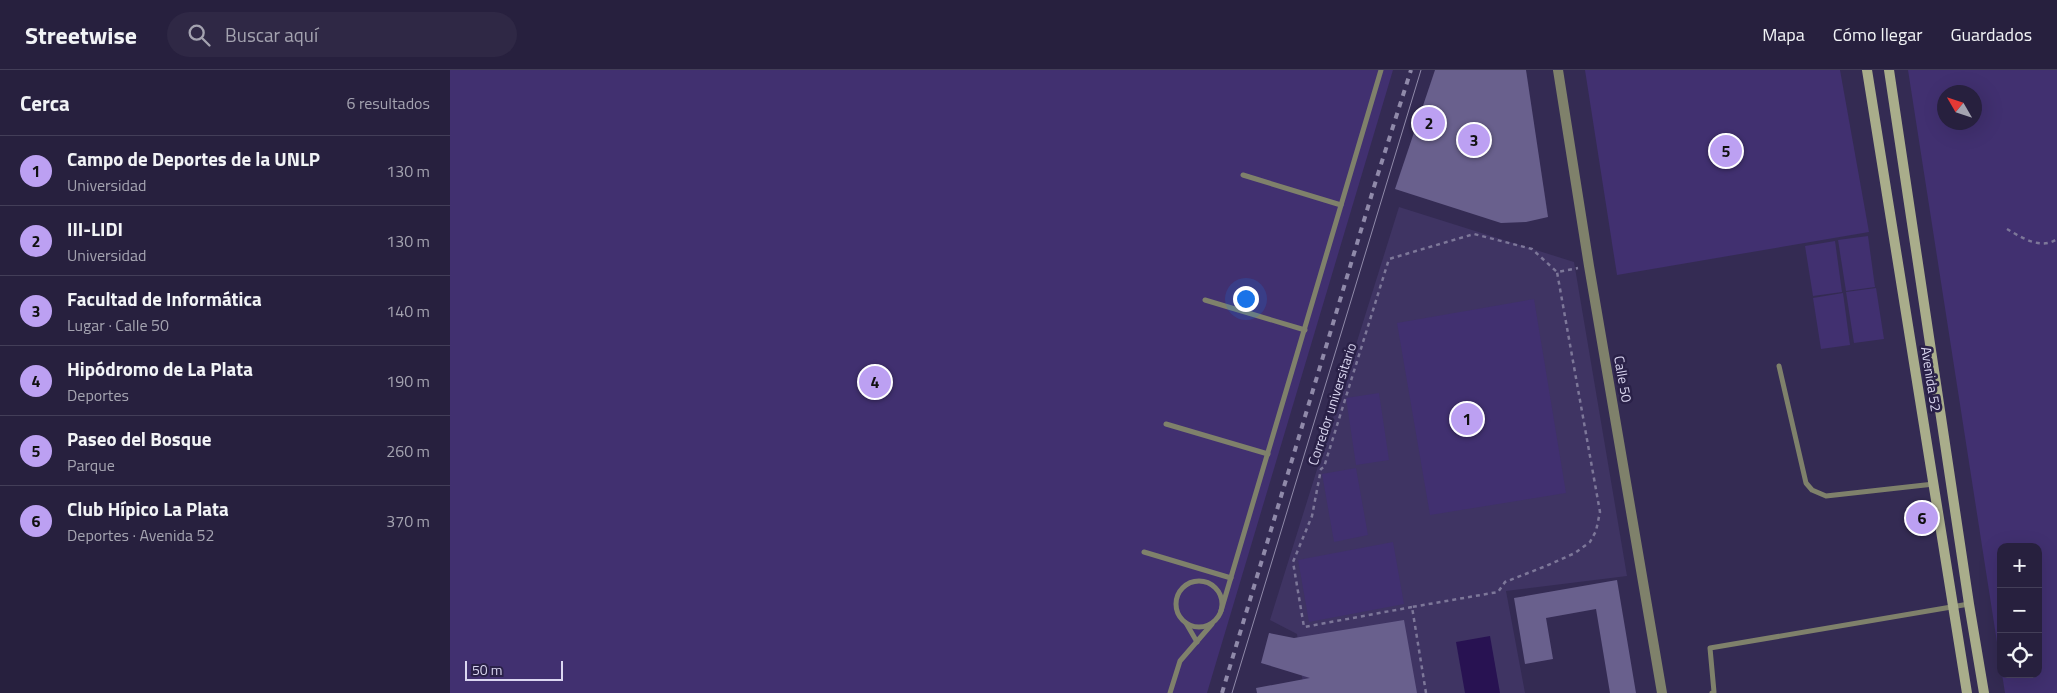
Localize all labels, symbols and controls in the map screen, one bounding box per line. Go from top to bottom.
search box [167,12,517,57]
text: Streetwise [25,17,137,53]
text: Buscar aquí [225,20,318,49]
icon: search [185,21,213,49]
text: Mapa [1762,21,1805,48]
text: Cómo llegar [1833,21,1922,48]
text: Guardados [1950,21,2032,48]
north arrow [1937,85,1982,130]
text: Cerca [20,87,70,119]
text: 6 resultados [346,91,430,115]
pin: 2 [1413,104,1445,142]
pin: 3 [1458,121,1490,159]
pin: 5 [1710,132,1742,170]
text: Campo de Deportes de la UNLP [67,144,320,173]
text: 1 [32,159,40,183]
text: 130 m [386,159,430,183]
text: Universidad [67,173,146,197]
text: III-LIDI [67,214,123,243]
text: 2 [32,229,40,253]
text: 130 m [386,229,430,253]
text: Universidad [67,243,146,267]
text: Facultad de Informática [67,284,262,313]
your location [1233,286,1259,312]
text: 3 [32,299,40,323]
text: 140 m [386,299,430,323]
text: Lugar · Calle 50 [67,313,169,337]
street label: Corredor universitario [1302,340,1361,468]
street label: Avenida 52 [1916,345,1947,413]
text: Hipódromo de La Plata [67,354,253,383]
street label: Calle 50 [1609,354,1638,404]
pin: 4 [859,363,891,401]
text: 4 [32,369,40,393]
text: 190 m [386,369,430,393]
text: Deportes [67,383,129,407]
pin: 1 [1451,400,1483,438]
text: Paseo del Bosque [67,424,211,453]
text: 5 [32,439,40,463]
text: 260 m [386,439,430,463]
text: Parque [67,453,115,477]
text: Club Hípico La Plata [67,494,229,523]
pin: 6 [1906,499,1938,537]
text: 6 [32,509,40,533]
text: 370 m [386,509,430,533]
text: Deportes · Avenida 52 [67,523,214,547]
map controls [1997,543,2042,678]
button: + [1997,543,2042,588]
button: − [1997,588,2042,633]
button: locate [1997,633,2042,678]
scale bar [465,658,562,681]
text: 50 m [472,659,502,680]

